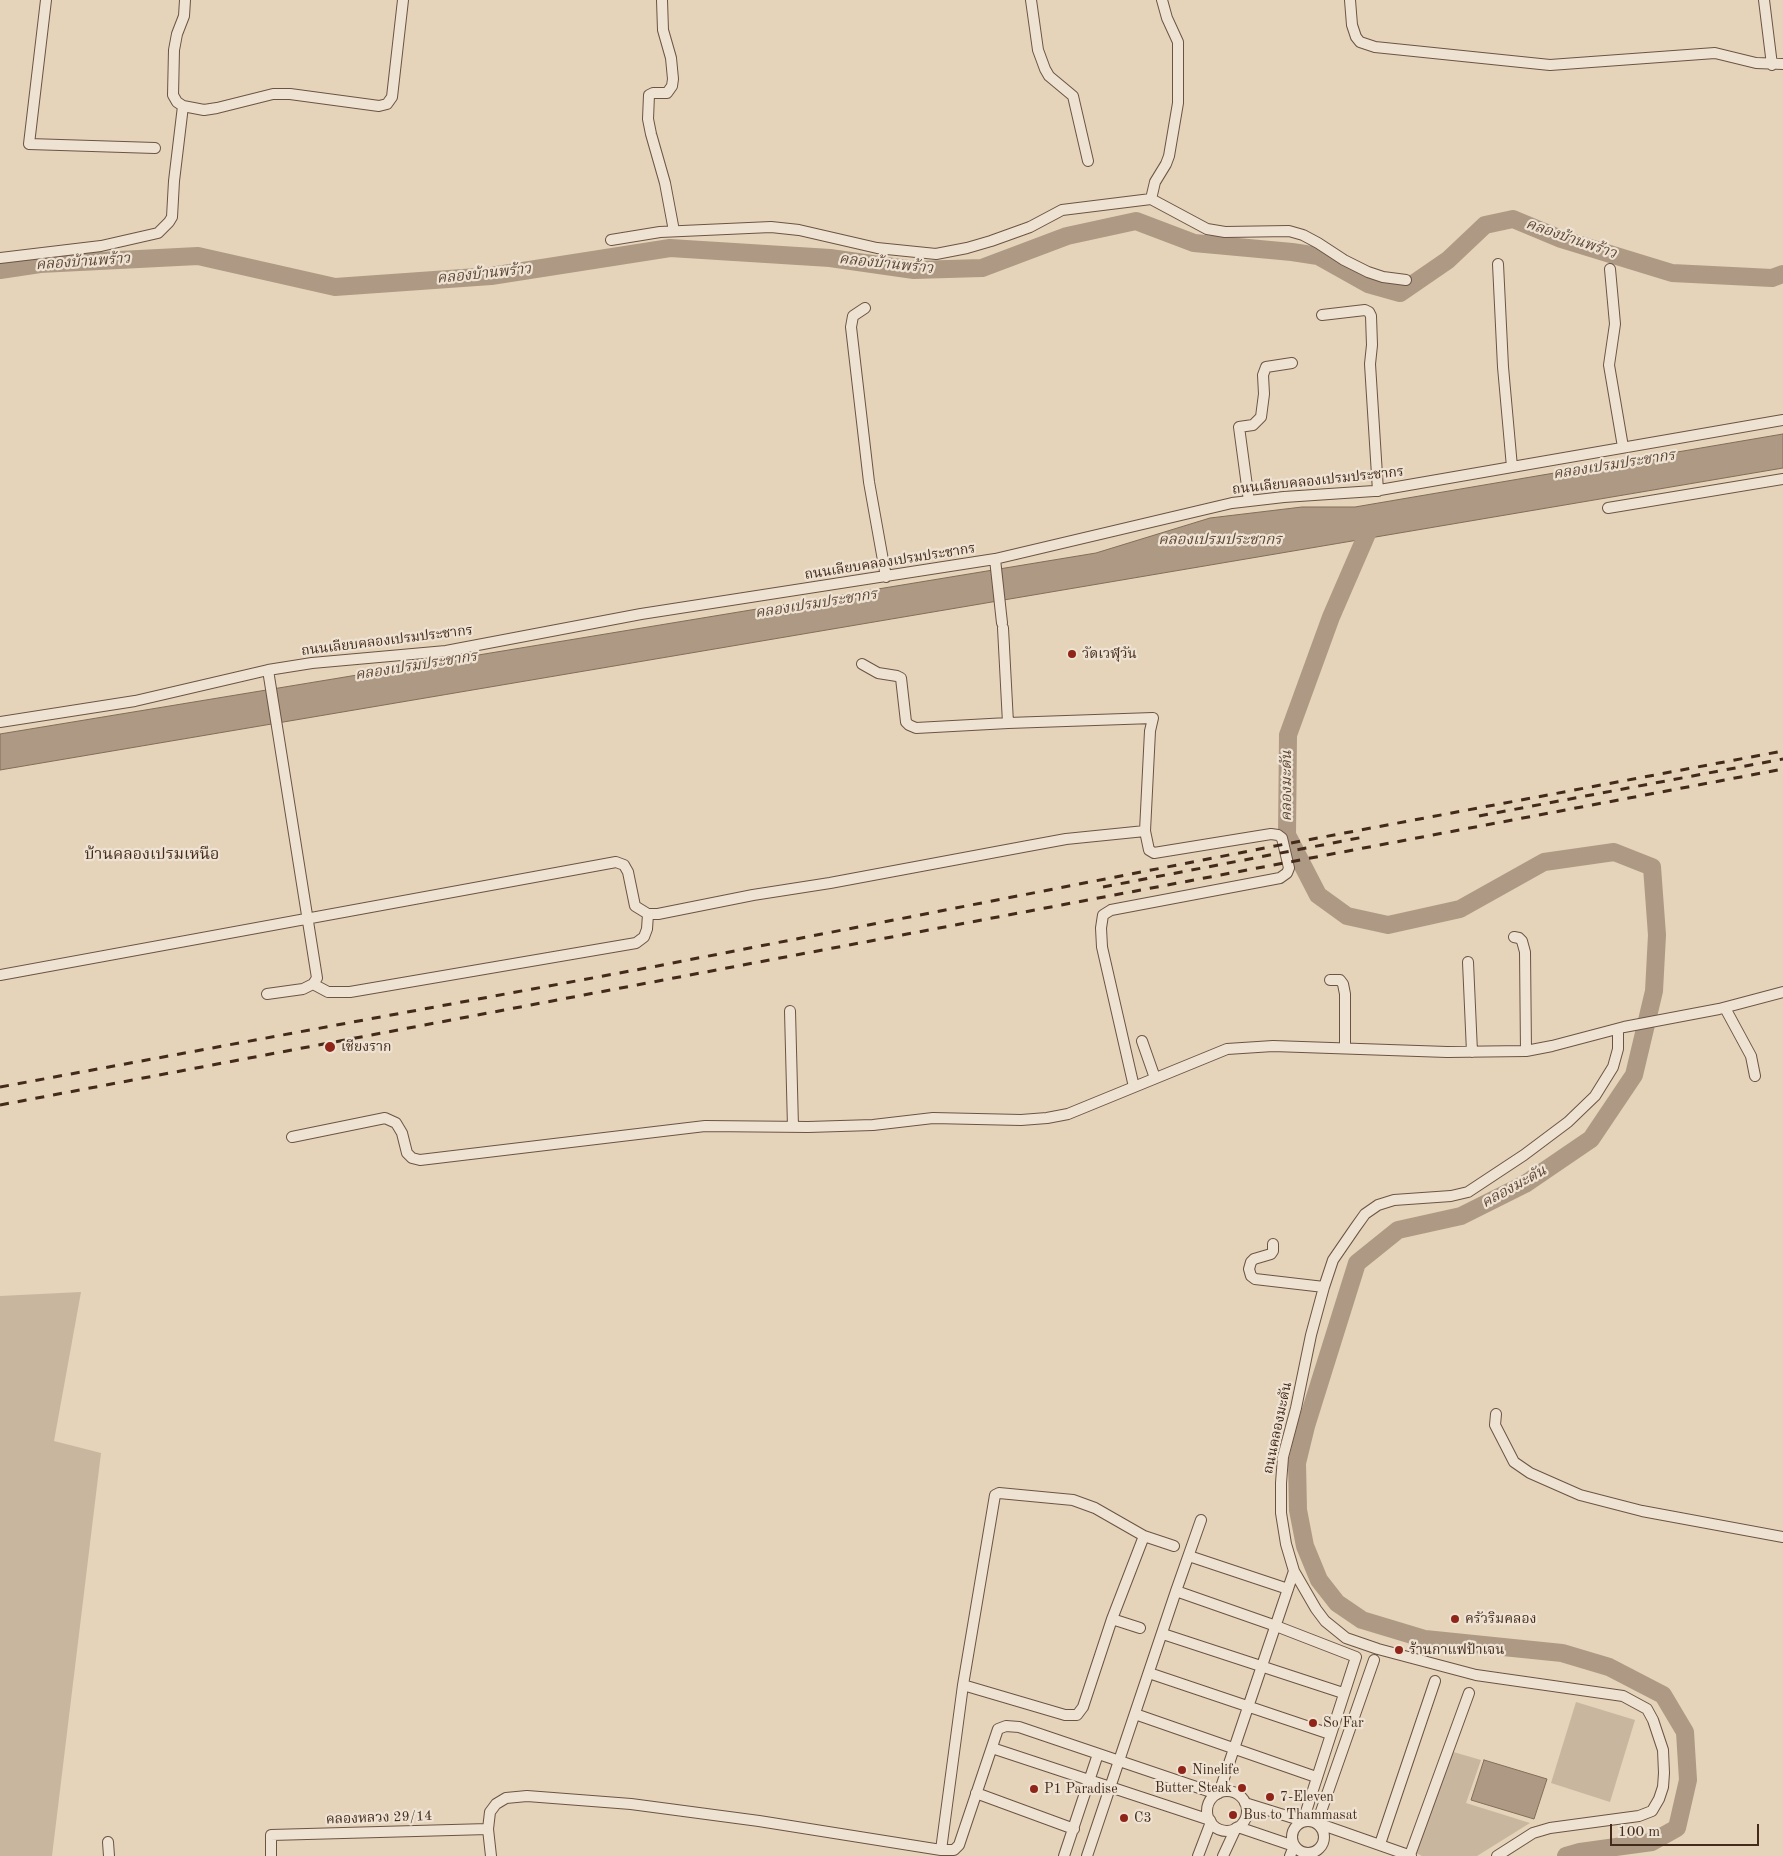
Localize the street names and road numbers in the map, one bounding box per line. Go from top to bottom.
street label: ถนนเลียบคลองเปรมประชากร [1231,464,1405,498]
street label: ถนนเลียบคลองเปรมประชากร [803,540,977,584]
street label: ถนนเลียบคลองเปรมประชากร [300,622,474,660]
street label: ถนนคลองมะดัน [1260,1381,1296,1475]
street label: คลองหลวง 29/14 [325,1808,433,1828]

